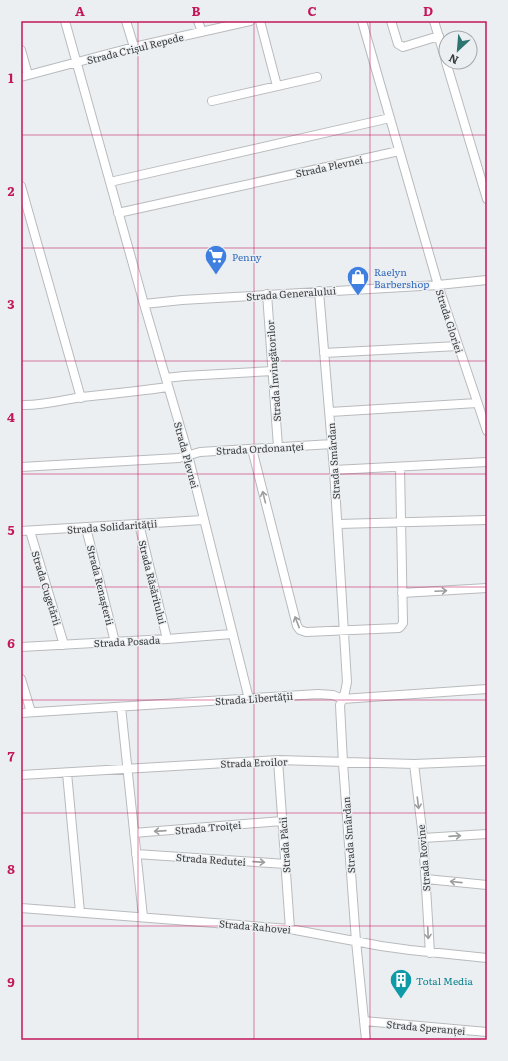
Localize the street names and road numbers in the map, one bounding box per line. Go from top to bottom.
street label: Strada Crișul Repede [85,29,185,67]
street label: Strada Plevnei [294,151,365,180]
street label: Strada Generalului [246,282,337,304]
street label: Strada Gloriei [433,287,468,356]
street label: Strada Învingătorilor [262,320,284,422]
street label: Strada Plevnei [171,420,203,491]
street label: Strada Smârdan [323,422,343,500]
street label: Strada Ordonanței [216,438,305,458]
street label: Strada Solidarității [66,515,158,537]
street label: Strada Răsăritului [135,538,171,626]
street label: Strada Renașterii [84,543,118,627]
street label: Strada Cugetării [28,549,66,628]
street label: Strada Posada [93,632,161,650]
street label: Strada Libertății [214,688,294,708]
street label: Strada Eroilor [220,753,288,771]
street label: Strada Smârdan [338,796,358,874]
street label: Strada Păcii [275,816,293,874]
street label: Strada Troiței [174,817,242,837]
street label: Strada Rovine [413,824,433,892]
street label: Strada Redutei [176,849,247,869]
street label: Strada Rahovei [218,915,292,937]
street label: Strada Speranței [386,1016,467,1038]

